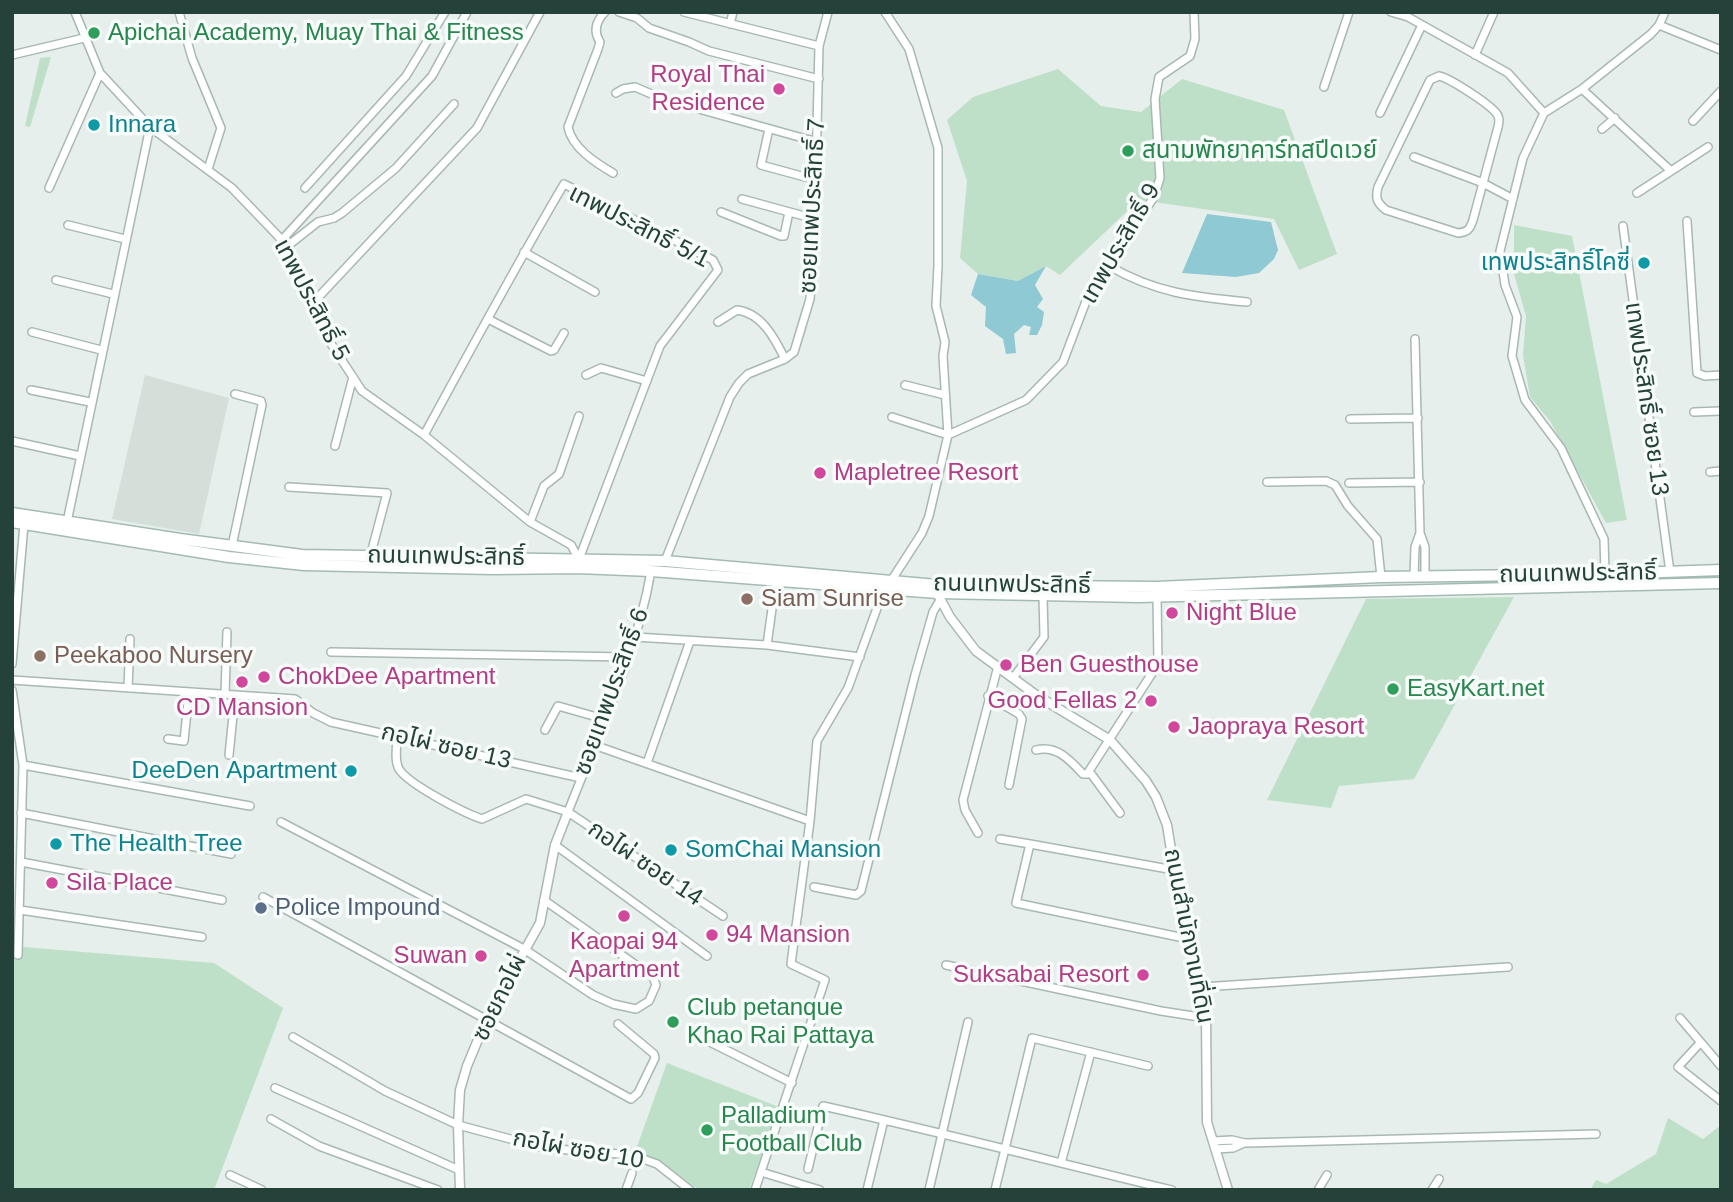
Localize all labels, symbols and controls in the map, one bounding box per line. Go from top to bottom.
place label: Apichai Academy, Muay Thai & Fitness [108,19,524,47]
marker: Apichai Academy, Muay Thai & Fitness [86,25,102,41]
place label: Royal Thai Residence [650,61,765,117]
marker: Royal Thai Residence [771,81,787,97]
place label: Innara [108,111,176,139]
marker: Innara [86,117,102,133]
street label: ซอยเทพประสิทธิ์ 7 [794,118,832,294]
place label: สนามพัทยาคาร์ทสปีดเวย์ [1142,137,1377,165]
marker: สนามพัทยาคาร์ทสปีดเวย์ [1120,143,1136,159]
street label: เทพประสิทธิ์ 5/1 [564,179,714,275]
street label: เทพประสิทธิ์ 9 [1075,179,1167,309]
street label: เทพประสิทธิ์ 5 [267,234,355,366]
place label: เทพประสิทธิ์โคซี่ [1481,249,1630,277]
marker: เทพประสิทธิ์โคซี่ [1636,255,1652,271]
street label: เทพประสิทธิ์ ซอย 13 [1618,300,1674,498]
place label: Mapletree Resort [834,459,1018,487]
marker: Mapletree Resort [812,465,828,481]
street label: ถนนเทพประสิทธิ์ [367,541,525,573]
street label: ถนนเทพประสิทธิ์ [1499,558,1657,590]
street label: ถนนเทพประสิทธิ์ [933,569,1091,601]
place label: Siam Sunrise [761,585,904,613]
marker: Siam Sunrise [739,591,755,607]
place label: Night Blue [1186,599,1297,627]
street label: ซอยเทพประสิทธิ์ 6 [568,605,656,779]
marker: Night Blue [1164,605,1180,621]
place label: Peekaboo Nursery [54,642,253,670]
marker: Peekaboo Nursery [32,648,48,664]
place label: Ben Guesthouse [1020,651,1199,679]
marker: Ben Guesthouse [998,657,1014,673]
place label: ChokDee Apartment [278,663,495,691]
marker: ChokDee Apartment [256,669,272,685]
marker: CD Mansion [234,674,250,690]
place label: EasyKart.net [1407,675,1544,703]
marker: EasyKart.net [1385,681,1401,697]
place label: Good Fellas 2 [988,687,1137,715]
marker: Good Fellas 2 [1143,693,1159,709]
place label: CD Mansion [176,694,308,722]
place label: Jaopraya Resort [1188,713,1364,741]
street label: กอไผ่ ซอย 13 [378,718,514,776]
marker: Jaopraya Resort [1166,719,1182,735]
place label: DeeDen Apartment [132,757,337,785]
marker: DeeDen Apartment [343,763,359,779]
street label: กอไผ่ ซอย 14 [582,815,708,913]
place label: The Health Tree [70,830,243,858]
marker: The Health Tree [48,836,64,852]
place label: SomChai Mansion [685,836,881,864]
marker: SomChai Mansion [663,842,679,858]
street label: ถนนสำนักงานที่ดิน [1157,846,1219,1026]
place label: Sila Place [66,869,173,897]
marker: Sila Place [44,875,60,891]
place label: Police Impound [275,894,440,922]
marker: Police Impound [253,900,269,916]
marker: Kaopai 94 Apartment [616,908,632,924]
place label: 94 Mansion [726,921,850,949]
marker: 94 Mansion [704,927,720,943]
place label: Kaopai 94 Apartment [569,928,679,984]
place label: Suwan [394,942,467,970]
marker: Suwan [473,948,489,964]
street label: ซอยกอไผ่ [467,950,533,1046]
place label: Suksabai Resort [953,961,1129,989]
marker: Suksabai Resort [1135,967,1151,983]
place label: Club petanque Khao Rai Pattaya [687,994,874,1050]
marker: Club petanque Khao Rai Pattaya [665,1014,681,1030]
place label: Palladium Football Club [721,1102,862,1158]
marker: Palladium Football Club [699,1122,715,1138]
street label: กอไผ่ ซอย 10 [510,1124,646,1176]

